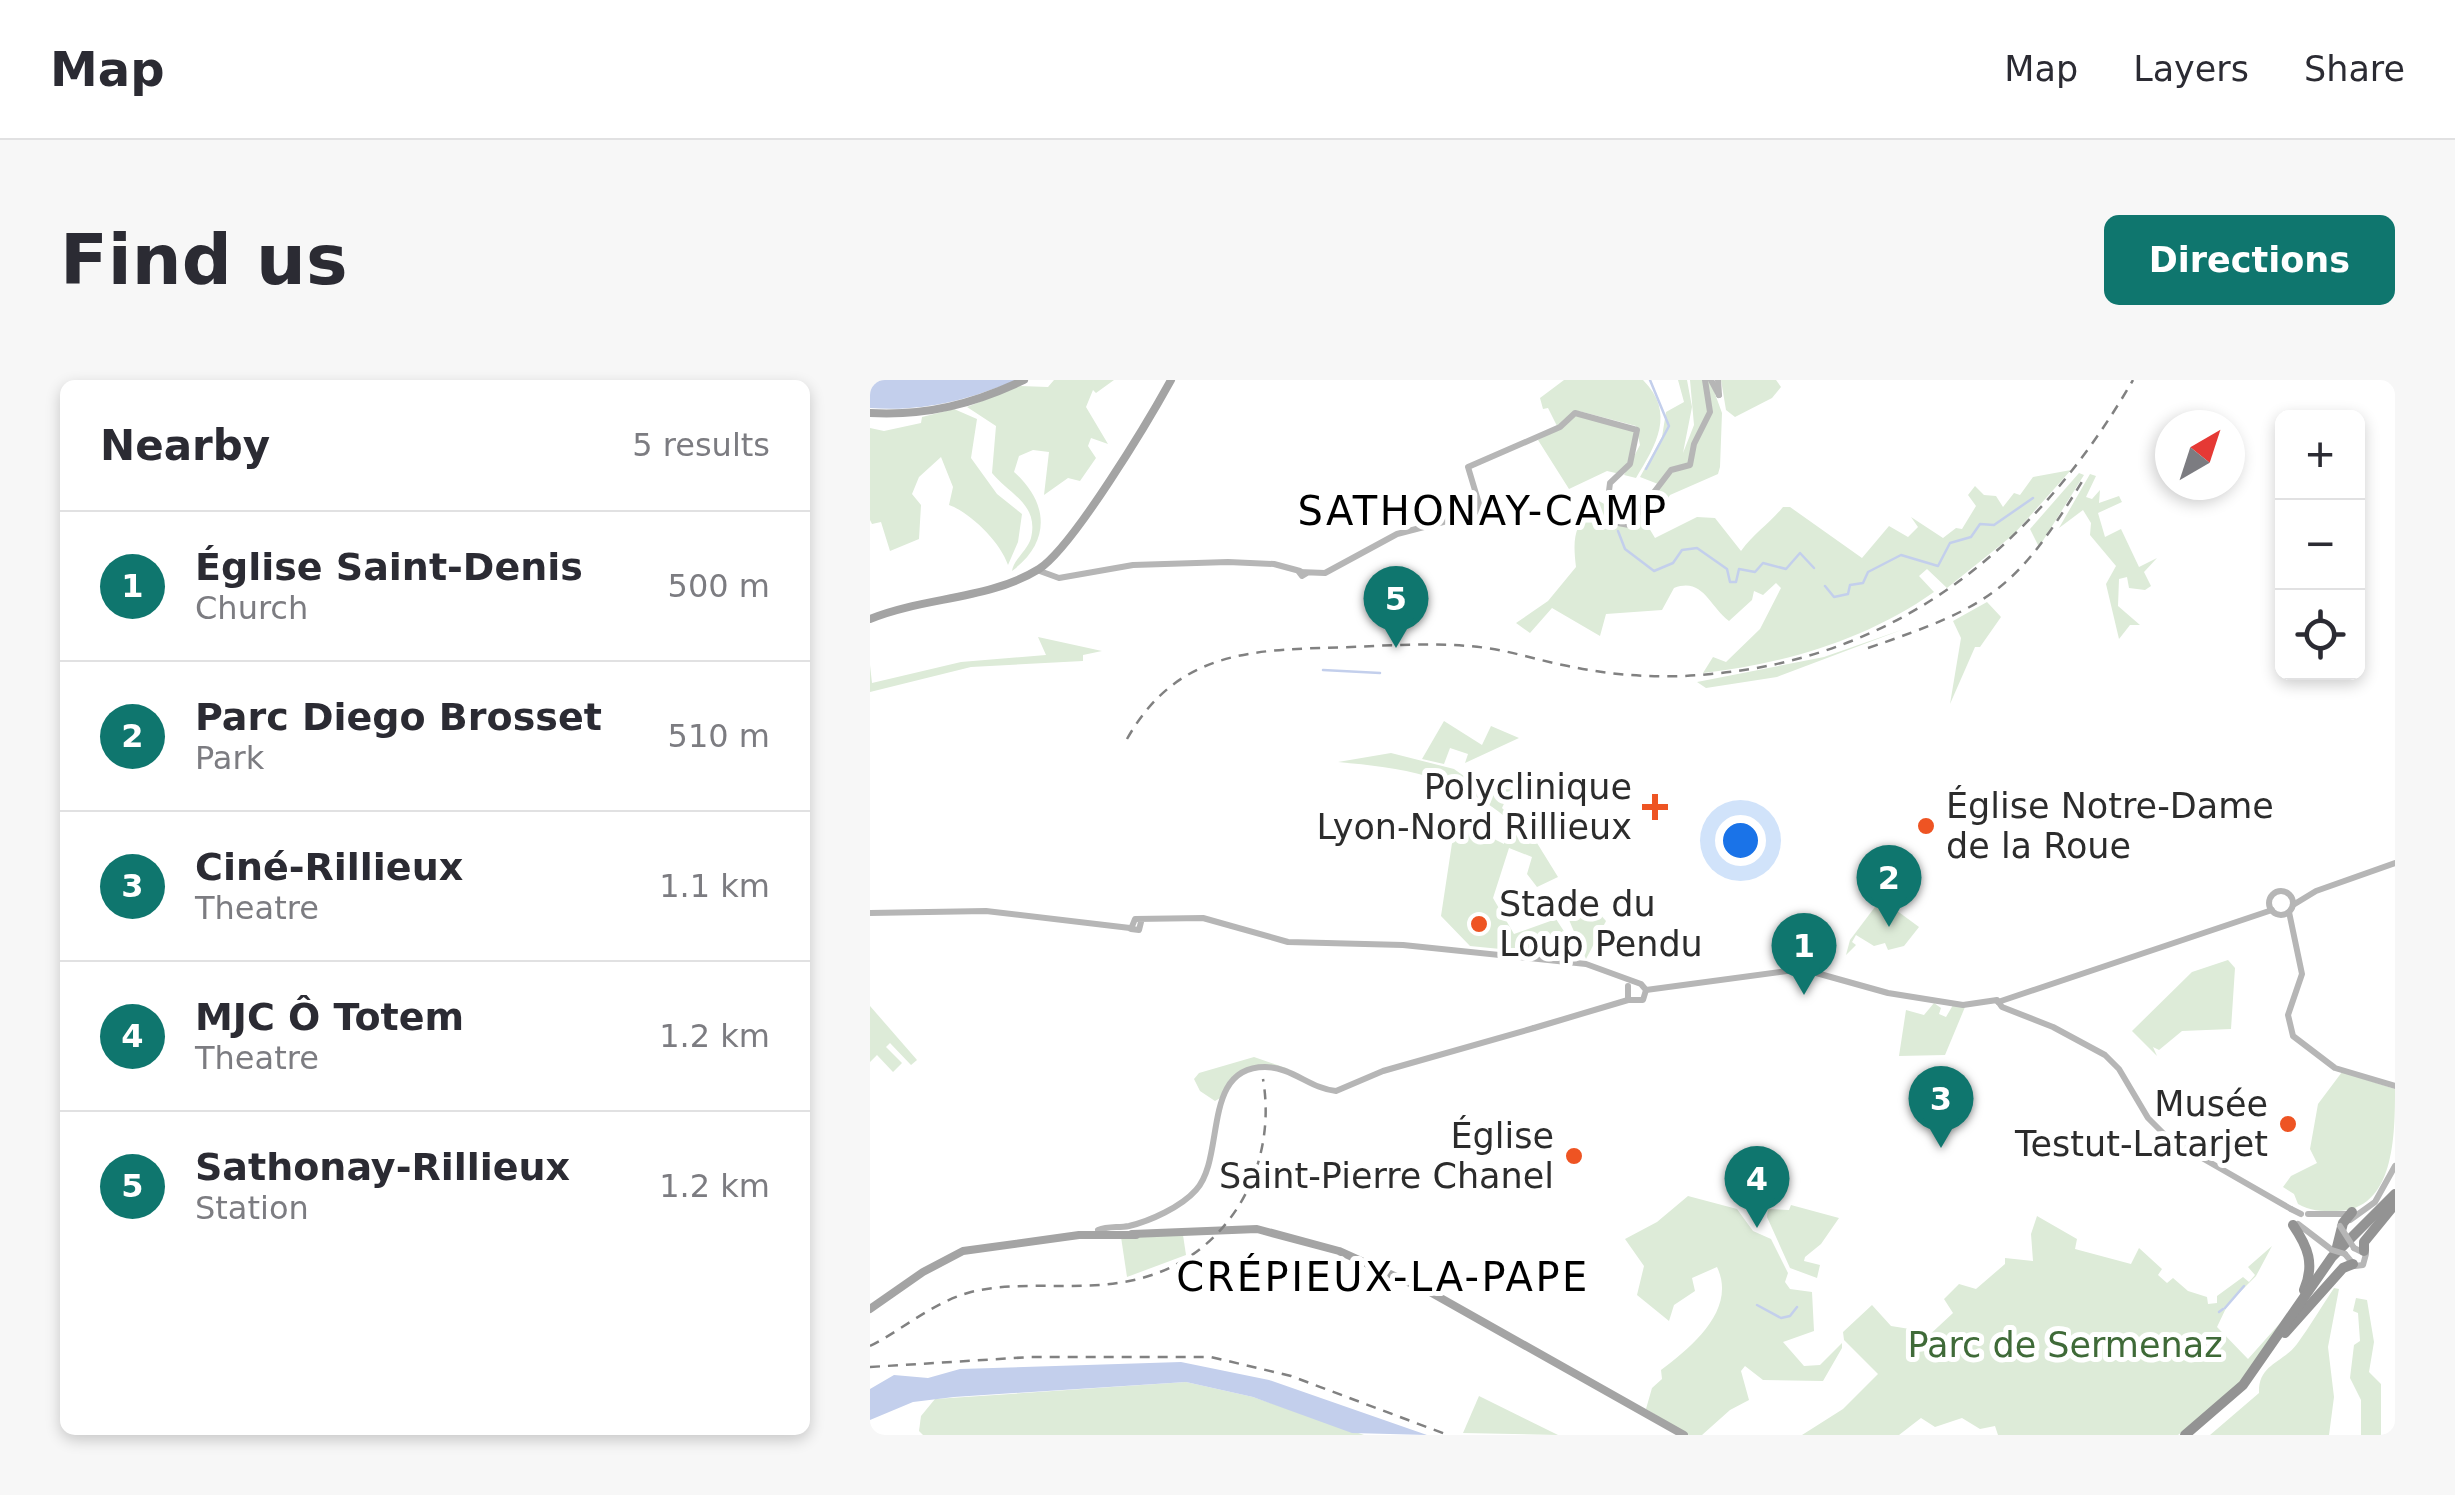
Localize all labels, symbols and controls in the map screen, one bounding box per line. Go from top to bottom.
text: Map [50,41,165,97]
text: Map [2004,49,2078,89]
text: Layers [2133,49,2249,89]
text: Share [2304,49,2405,89]
button: Directions [2104,215,2395,305]
text: Find us [60,219,348,301]
north arrow [2155,410,2245,500]
map controls [2275,410,2365,680]
button: + [2275,410,2365,500]
text: Nearby [100,421,270,470]
text: 5 results [632,426,770,464]
district label: SATHONAY-CAMP [1297,488,1669,534]
button: − [2275,500,2365,590]
text: Église Saint-Denis [195,545,583,589]
pin: 5 [1364,566,1428,648]
text: 1 [121,567,144,605]
text: 500 m [668,567,770,605]
text: Church [195,589,308,627]
button: locate [2275,590,2365,680]
text: Parc Diego Brosset [195,695,602,739]
text: 2 [121,717,144,755]
text: 510 m [668,717,770,755]
text: Park [195,739,264,777]
place label: Polyclinique Lyon-Nord Rillieux [1316,767,1632,847]
place label: Église Notre-Dame de la Roue [1946,785,2274,866]
marker: Polyclinique Lyon-Nord Rillieux [1642,794,1668,820]
your location [1715,815,1766,866]
marker: Église Notre-Dame de la Roue [1915,815,1937,837]
pin: 2 [1856,844,1922,927]
text: Ciné-Rillieux [195,845,463,889]
text: 3 [121,867,144,905]
text: 1.1 km [659,867,770,905]
place label: Stade du Loup Pendu [1499,884,1703,964]
text: Theatre [195,889,319,927]
pin: 1 [1772,912,1836,995]
marker: Stade du Loup Pendu [1468,913,1490,935]
text: MJC Ô Totem [195,995,464,1039]
text: 4 [121,1017,144,1055]
text: 1.2 km [659,1017,770,1055]
text: Theatre [195,1039,319,1077]
pin: 3 [1908,1066,1974,1148]
place label: Musée Testut-Latarjet [2014,1084,2268,1164]
marker: Musée Testut-Latarjet [2277,1113,2299,1135]
place label: Église Saint-Pierre Chanel [1219,1115,1554,1196]
text: Sathonay-Rillieux [195,1145,570,1189]
marker: Église Saint-Pierre Chanel [1563,1145,1585,1167]
pin: 4 [1724,1146,1790,1228]
text: 5 [121,1167,144,1205]
text: 1.2 km [659,1167,770,1205]
text: Station [195,1189,309,1227]
district label: CRÉPIEUX-LA-PAPE [1176,1253,1590,1300]
park label: Parc de Sermenaz [1908,1325,2223,1365]

